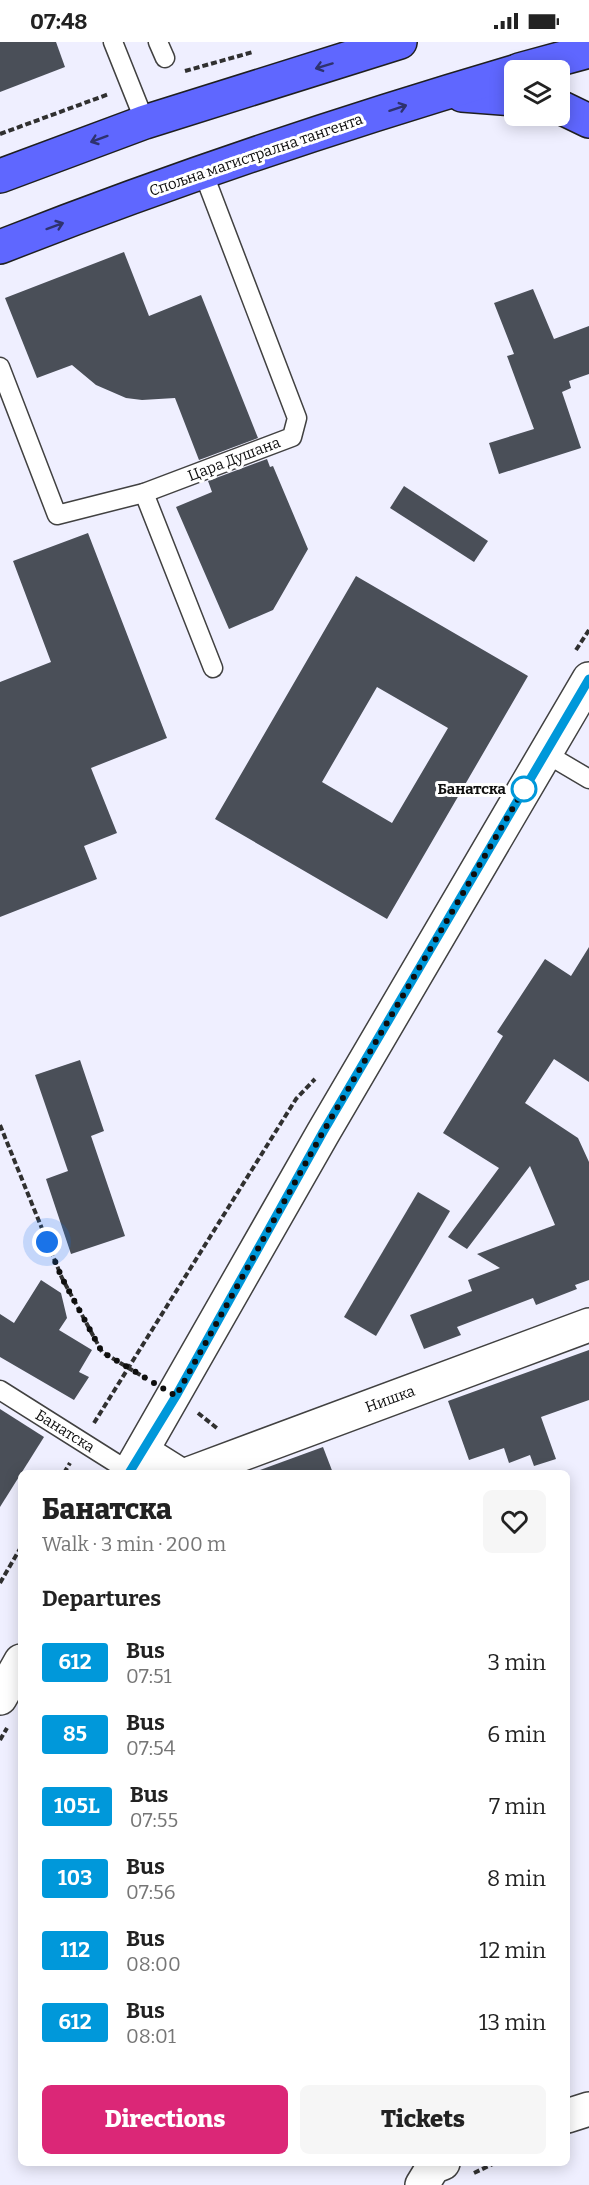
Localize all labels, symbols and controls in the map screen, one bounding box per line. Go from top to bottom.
text: 07:48 [30,8,88,35]
map controls [504,60,570,126]
button: layers [504,60,570,126]
one-way arrow [315,61,334,72]
one-way arrow [388,101,407,112]
street label: Спољна магистрална тангента [147,110,365,200]
one-way arrow [90,134,109,145]
one-way arrow [45,219,63,230]
street label: Цара Душана [185,433,283,485]
marker: Банатска [511,776,537,802]
place label: Банатска [438,780,507,798]
your location [32,1227,62,1257]
street label: Нишка [363,1382,417,1416]
street label: Банатска [32,1406,98,1456]
button: heart [483,1490,546,1553]
text: Банатска [42,1493,172,1526]
text: Walk · 3 min · 200 m [42,1532,226,1556]
text: Departures [42,1585,161,1612]
text: Bus [126,1637,165,1664]
text: 612 [58,1649,92,1675]
text: 3 min [488,1649,546,1676]
text: 07:51 [126,1664,172,1688]
text: Bus [126,1709,165,1736]
text: 85 [63,1721,87,1747]
text: 6 min [487,1721,546,1748]
text: 07:54 [126,1736,175,1760]
text: Bus [130,1781,168,1808]
text: 105L [54,1793,100,1819]
text: 7 min [489,1793,546,1820]
text: 07:55 [130,1808,178,1832]
text: Bus [126,1853,165,1880]
text: 103 [58,1865,92,1891]
text: 8 min [487,1865,546,1892]
text: 07:56 [126,1880,176,1904]
text: Bus [126,1925,165,1952]
text: 112 [60,1937,90,1963]
text: 12 min [479,1937,546,1964]
text: 08:00 [126,1952,181,1976]
text: Bus [126,1997,165,2024]
text: 612 [58,2009,92,2035]
text: 13 min [479,2009,546,2036]
text: 08:01 [126,2024,176,2048]
button: Directions [42,2085,288,2154]
button: Tickets [300,2085,546,2154]

